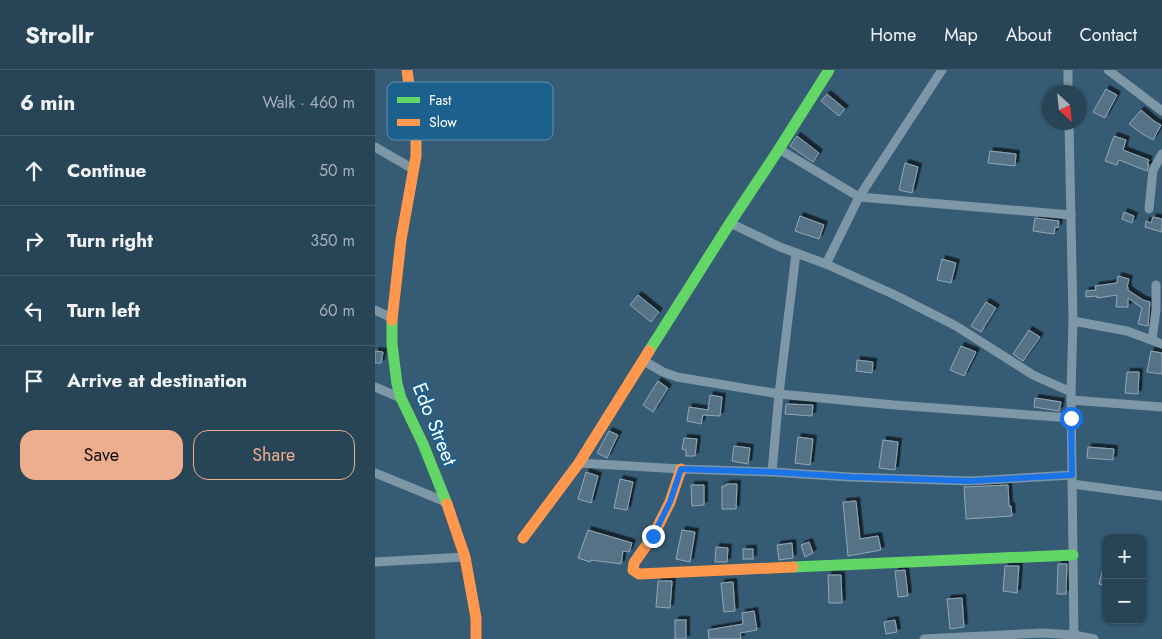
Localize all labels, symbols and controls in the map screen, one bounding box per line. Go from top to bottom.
text: Strollr [25,17,94,52]
text: Home [870,22,916,48]
text: Map [944,22,978,48]
text: About [1006,22,1051,48]
text: Contact [1079,22,1137,48]
legend [387,82,553,140]
north arrow [1042,85,1087,130]
text: 6 min [20,88,75,118]
text: Fast [429,90,452,110]
text: Walk · 460 m [263,91,355,114]
text: Slow [429,112,457,132]
icon: ahead [20,157,48,185]
text: Continue [67,157,146,184]
text: 50 m [319,159,355,182]
icon: right [20,227,48,255]
text: Turn right [67,227,153,254]
text: 350 m [310,229,355,252]
icon: left [20,297,48,325]
text: Turn left [67,297,140,324]
text: 60 m [319,299,355,322]
icon: arrive [20,367,48,395]
text: Arrive at destination [67,367,247,394]
street label: Edo Street [405,378,464,470]
route start [1060,407,1083,430]
button: Save [20,430,183,480]
button: Share [193,430,355,480]
route end [642,525,665,548]
map controls [1102,534,1147,624]
button: + [1102,534,1147,579]
button: − [1102,579,1147,624]

